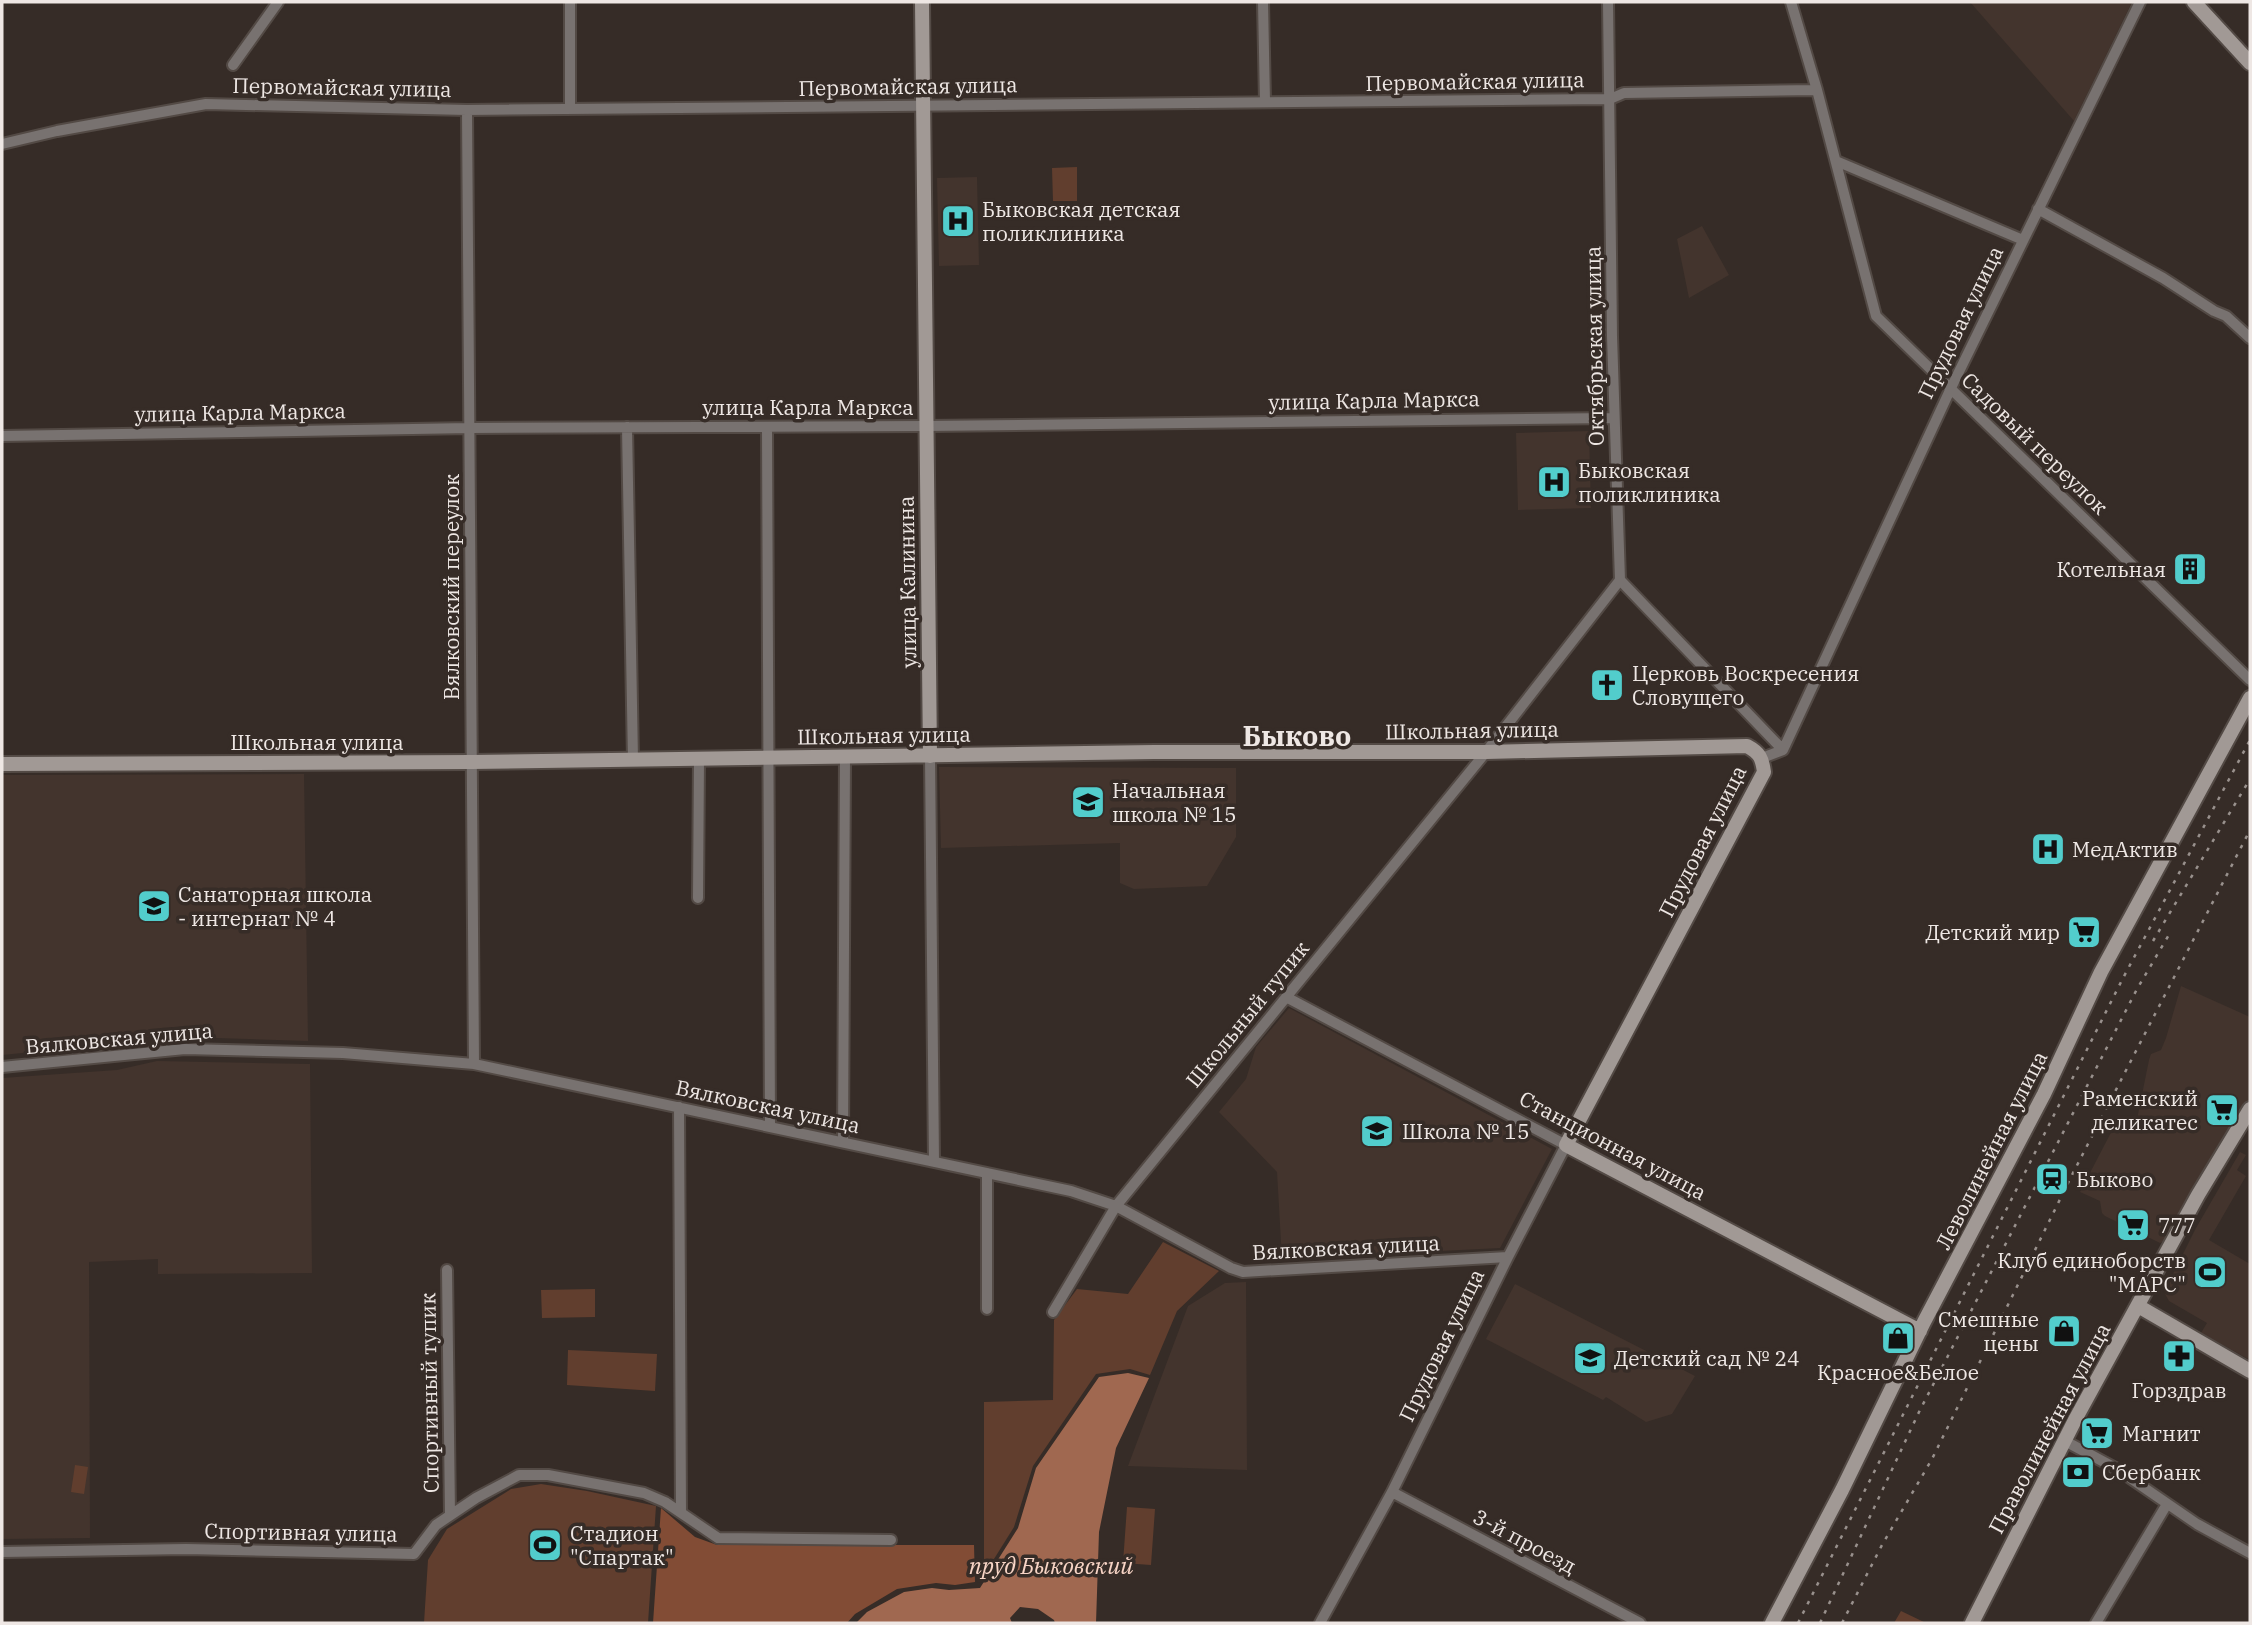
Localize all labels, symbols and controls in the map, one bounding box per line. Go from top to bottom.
street label: Первомайская улица [1365,65,1585,97]
street label: Первомайская улица [798,70,1018,102]
street label: Первомайская улица [232,71,452,103]
place label: Быковская детская поликлиника [982,195,1181,247]
hospital icon: Быковская детская поликлиника [939,202,977,240]
street label: Прудовая улица [1911,241,2009,403]
street label: Октябрьская улица [1578,246,1610,446]
street label: Садовый переулок [1956,366,2114,520]
street label: улица Карла Маркса [1268,384,1480,416]
street label: улица Карла Маркса [702,393,914,421]
street label: улица Карла Маркса [134,396,346,428]
place label: Быковская поликлиника [1578,456,1721,508]
hospital icon: Быковская поликлиника [1535,463,1573,501]
street label: Вялковский переулок [437,474,465,700]
street label: улица Калинина [891,496,923,668]
building icon: Котельная [2171,550,2209,588]
place label: Котельная [2057,555,2166,583]
place label: Церковь Воскресения Словущего [1632,659,1859,711]
church icon: Церковь Воскресения Словущего [1588,666,1626,704]
street label: Школьная улица [1385,714,1559,746]
district label: Быково [1243,717,1351,754]
street label: Школьная улица [797,719,971,751]
street label: Школьная улица [230,728,404,756]
street label: Прудовая улица [1652,760,1752,922]
place label: Начальная школа № 15 [1112,776,1237,828]
school or university icon: Начальная школа № 15 [1069,783,1107,821]
hospital icon: МедАктив [2029,830,2067,868]
place label: МедАктив [2072,835,2178,863]
place label: Санаторная школа - интернат № 4 [178,880,372,932]
school or university icon: Санаторная школа - интернат № 4 [135,887,173,925]
supermarket icon: Детский мир [2065,913,2103,951]
place label: Детский мир [1925,918,2060,946]
street label: Школьный тупик [1179,935,1315,1093]
street label: Вялковская улица [24,1016,214,1060]
street label: Леволинейная улица [1929,1046,2053,1254]
street label: Вялковская улица [673,1073,863,1139]
street label: Станционная улица [1515,1084,1711,1206]
place label: Раменский деликатес [2082,1084,2198,1136]
supermarket icon: Раменский деликатес [2203,1091,2241,1129]
school or university icon: Школа № 15 [1358,1112,1396,1150]
place label: Школа № 15 [1402,1117,1530,1145]
station icon: Быково [2033,1160,2071,1198]
place label: Быково [2076,1165,2153,1193]
supermarket icon: 777 [2114,1206,2152,1244]
place label: 777 [2158,1211,2196,1239]
street label: Вялковская улица [1251,1228,1441,1266]
place label: Клуб единоборств "МАРС" [1997,1246,2186,1298]
sports icon: Клуб единоборств "МАРС" [2191,1253,2229,1291]
street label: Прудовая улица [1392,1264,1490,1426]
street label: Спортивный тупик [413,1293,445,1493]
place label: Смешные цены [1938,1305,2039,1357]
shop icon: Смешные цены [2045,1312,2083,1350]
street label: Праволинейная улица [1982,1318,2116,1538]
shop icon: Красное&Белое [1879,1319,1917,1357]
pharmacy icon: Горздрав [2160,1337,2198,1375]
school or university icon: Детский сад № 24 [1571,1339,1609,1377]
place label: Детский сад № 24 [1614,1344,1800,1372]
place label: Красное&Белое [1817,1358,1979,1386]
place label: Горздрав [2131,1376,2227,1404]
supermarket icon: Магнит [2078,1414,2116,1452]
place label: Магнит [2122,1419,2201,1447]
bank icon: Сбербанк [2059,1453,2097,1491]
place label: Сбербанк [2102,1458,2201,1486]
street label: 3-й проезд [1469,1502,1582,1580]
street label: Спортивная улица [204,1516,398,1548]
place label: Стадион "Спартак" [570,1519,674,1571]
sports icon: Стадион "Спартак" [526,1526,564,1564]
water label: пруд Быковский [969,1550,1133,1580]

